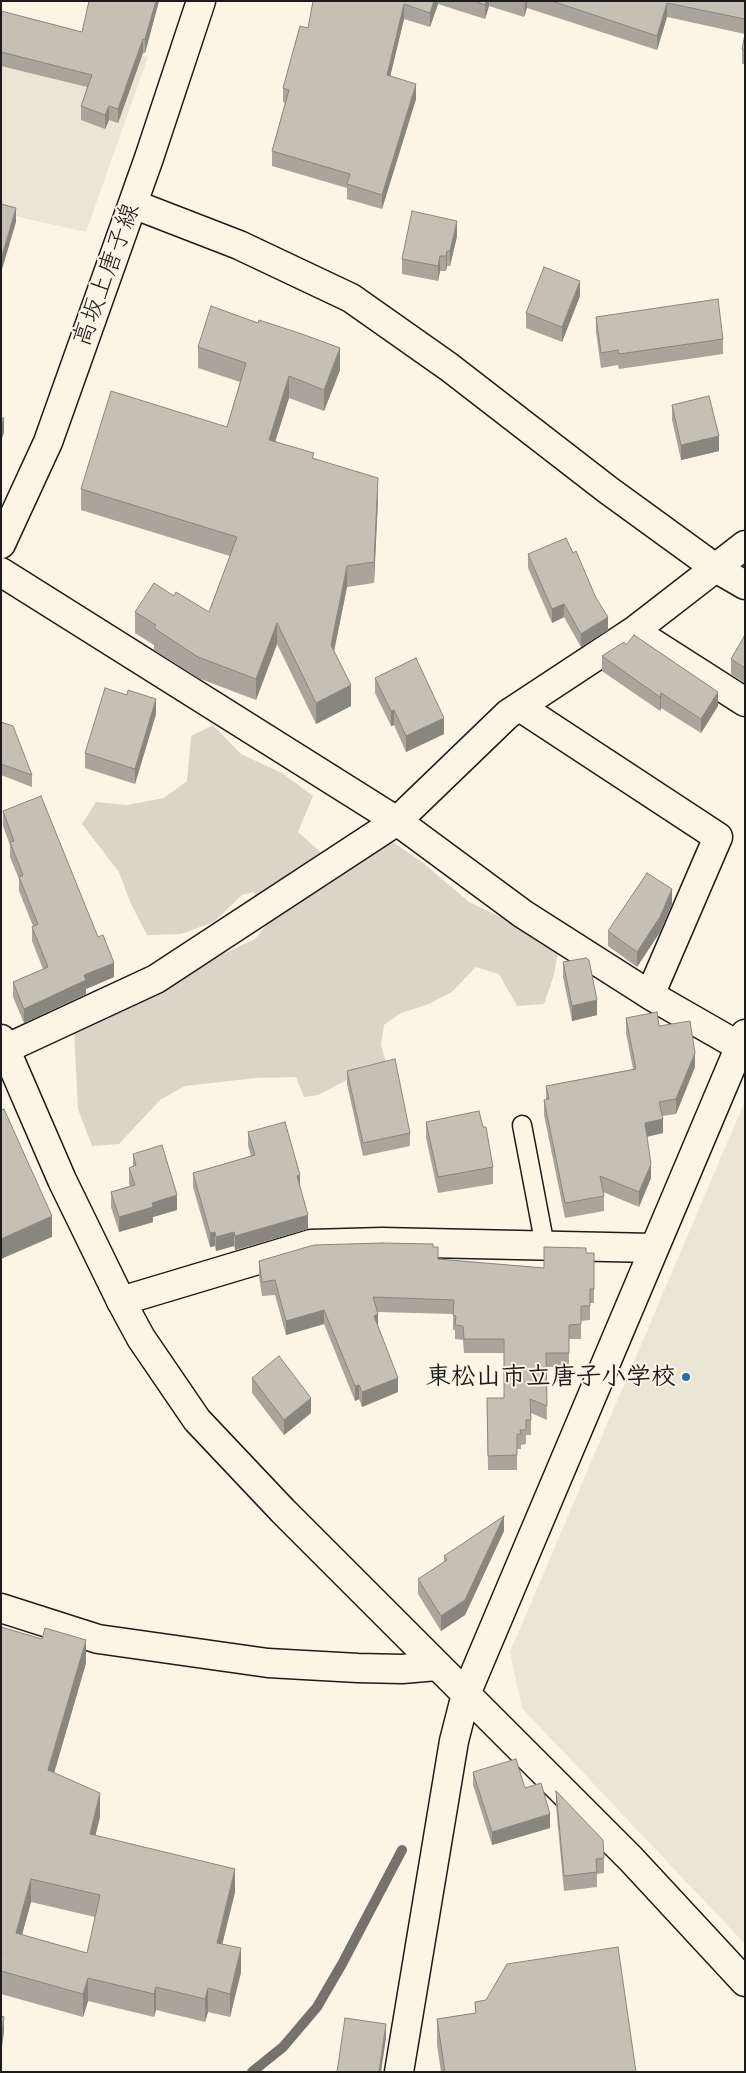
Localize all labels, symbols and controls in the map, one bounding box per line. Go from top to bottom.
street label: 高坂上唐子線 [67,199,147,351]
place label: 東松山市立唐子小学校 [426,1362,676,1392]
marker: 東松山市立唐子小学校 [680,1371,692,1383]

